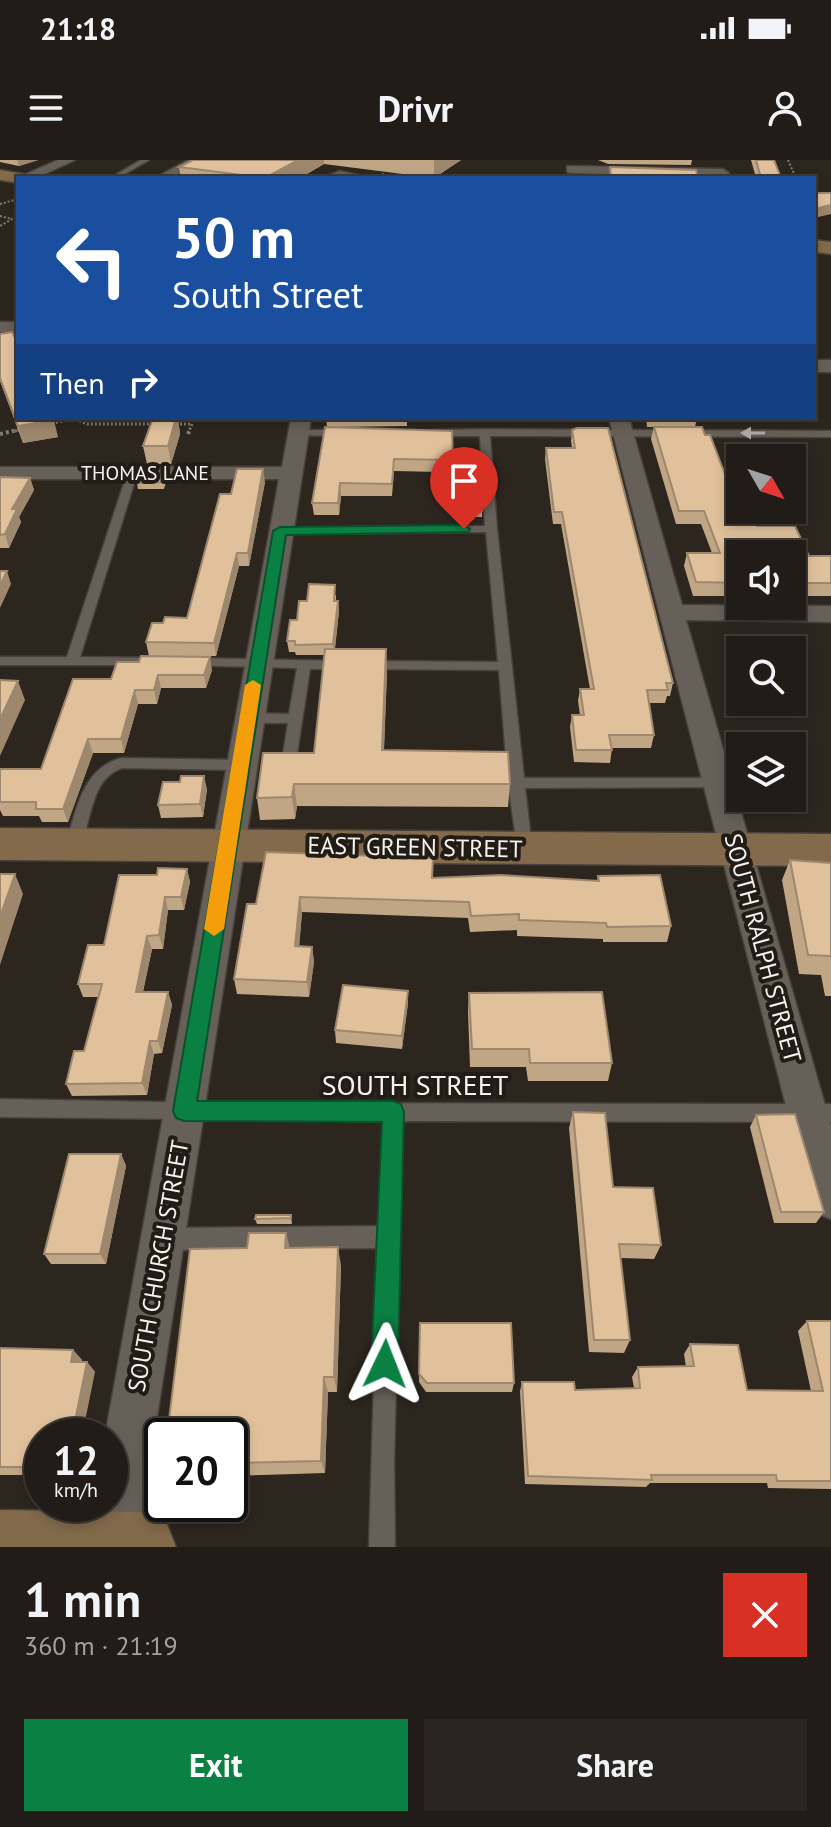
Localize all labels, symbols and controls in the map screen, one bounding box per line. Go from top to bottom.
text: 21:18 [40,9,116,48]
text: Drivr [378,85,453,132]
icon: menu [24,86,68,130]
icon: person [763,86,807,130]
text: 50 m [172,201,295,273]
icon: left [40,208,144,312]
text: South Street [172,271,363,318]
icon: right [121,360,165,404]
text: Then [40,363,105,402]
one-way arrow [740,427,765,439]
north arrow [726,444,806,524]
map controls [726,444,806,812]
pin [430,447,498,529]
icon: arrive [442,459,486,503]
street label: THOMAS LANE [81,460,209,486]
button: sound [726,540,806,620]
button: search [726,636,806,716]
button: layers [726,732,806,812]
street label: EAST GREEN STREET [307,830,523,864]
street label: SOUTH RALPH STREET [717,830,809,1066]
street label: SOUTH STREET [322,1066,509,1103]
street label: SOUTH CHURCH STREET [121,1138,195,1394]
position arrow [343,1322,427,1406]
speed limit sign: 20 [144,1418,248,1522]
text: 12 [53,1434,99,1486]
text: km/h [54,1477,98,1503]
text: 1 min [24,1568,141,1630]
button: close [723,1573,807,1657]
text: 360 m · 21:19 [24,1629,178,1662]
button: Exit [24,1719,408,1811]
button: Share [424,1719,807,1811]

